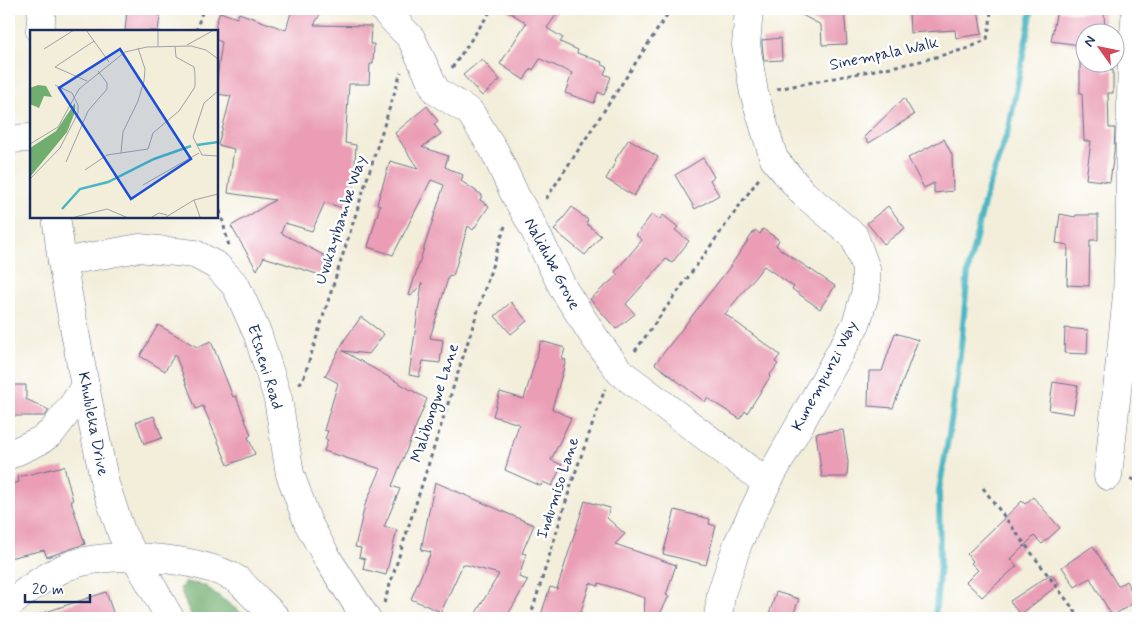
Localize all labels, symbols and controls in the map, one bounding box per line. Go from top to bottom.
north arrow [1074,22,1124,72]
inset map [30,30,218,218]
street label: Sinempala Walk [828,32,940,76]
text: N [1080,33,1100,50]
street label: Uvukayibambe Way [310,153,372,287]
street label: Nalidube Grove [519,215,585,314]
street label: Kunempunzi Way [787,317,863,435]
street label: Etsheni Road [242,322,288,412]
street label: Malibongwe Lane [406,341,465,465]
street label: Khululeka Drive [73,370,113,478]
street label: Indumiso Lane [532,434,584,541]
scale bar [25,572,90,604]
text: 20 m [32,580,64,600]

